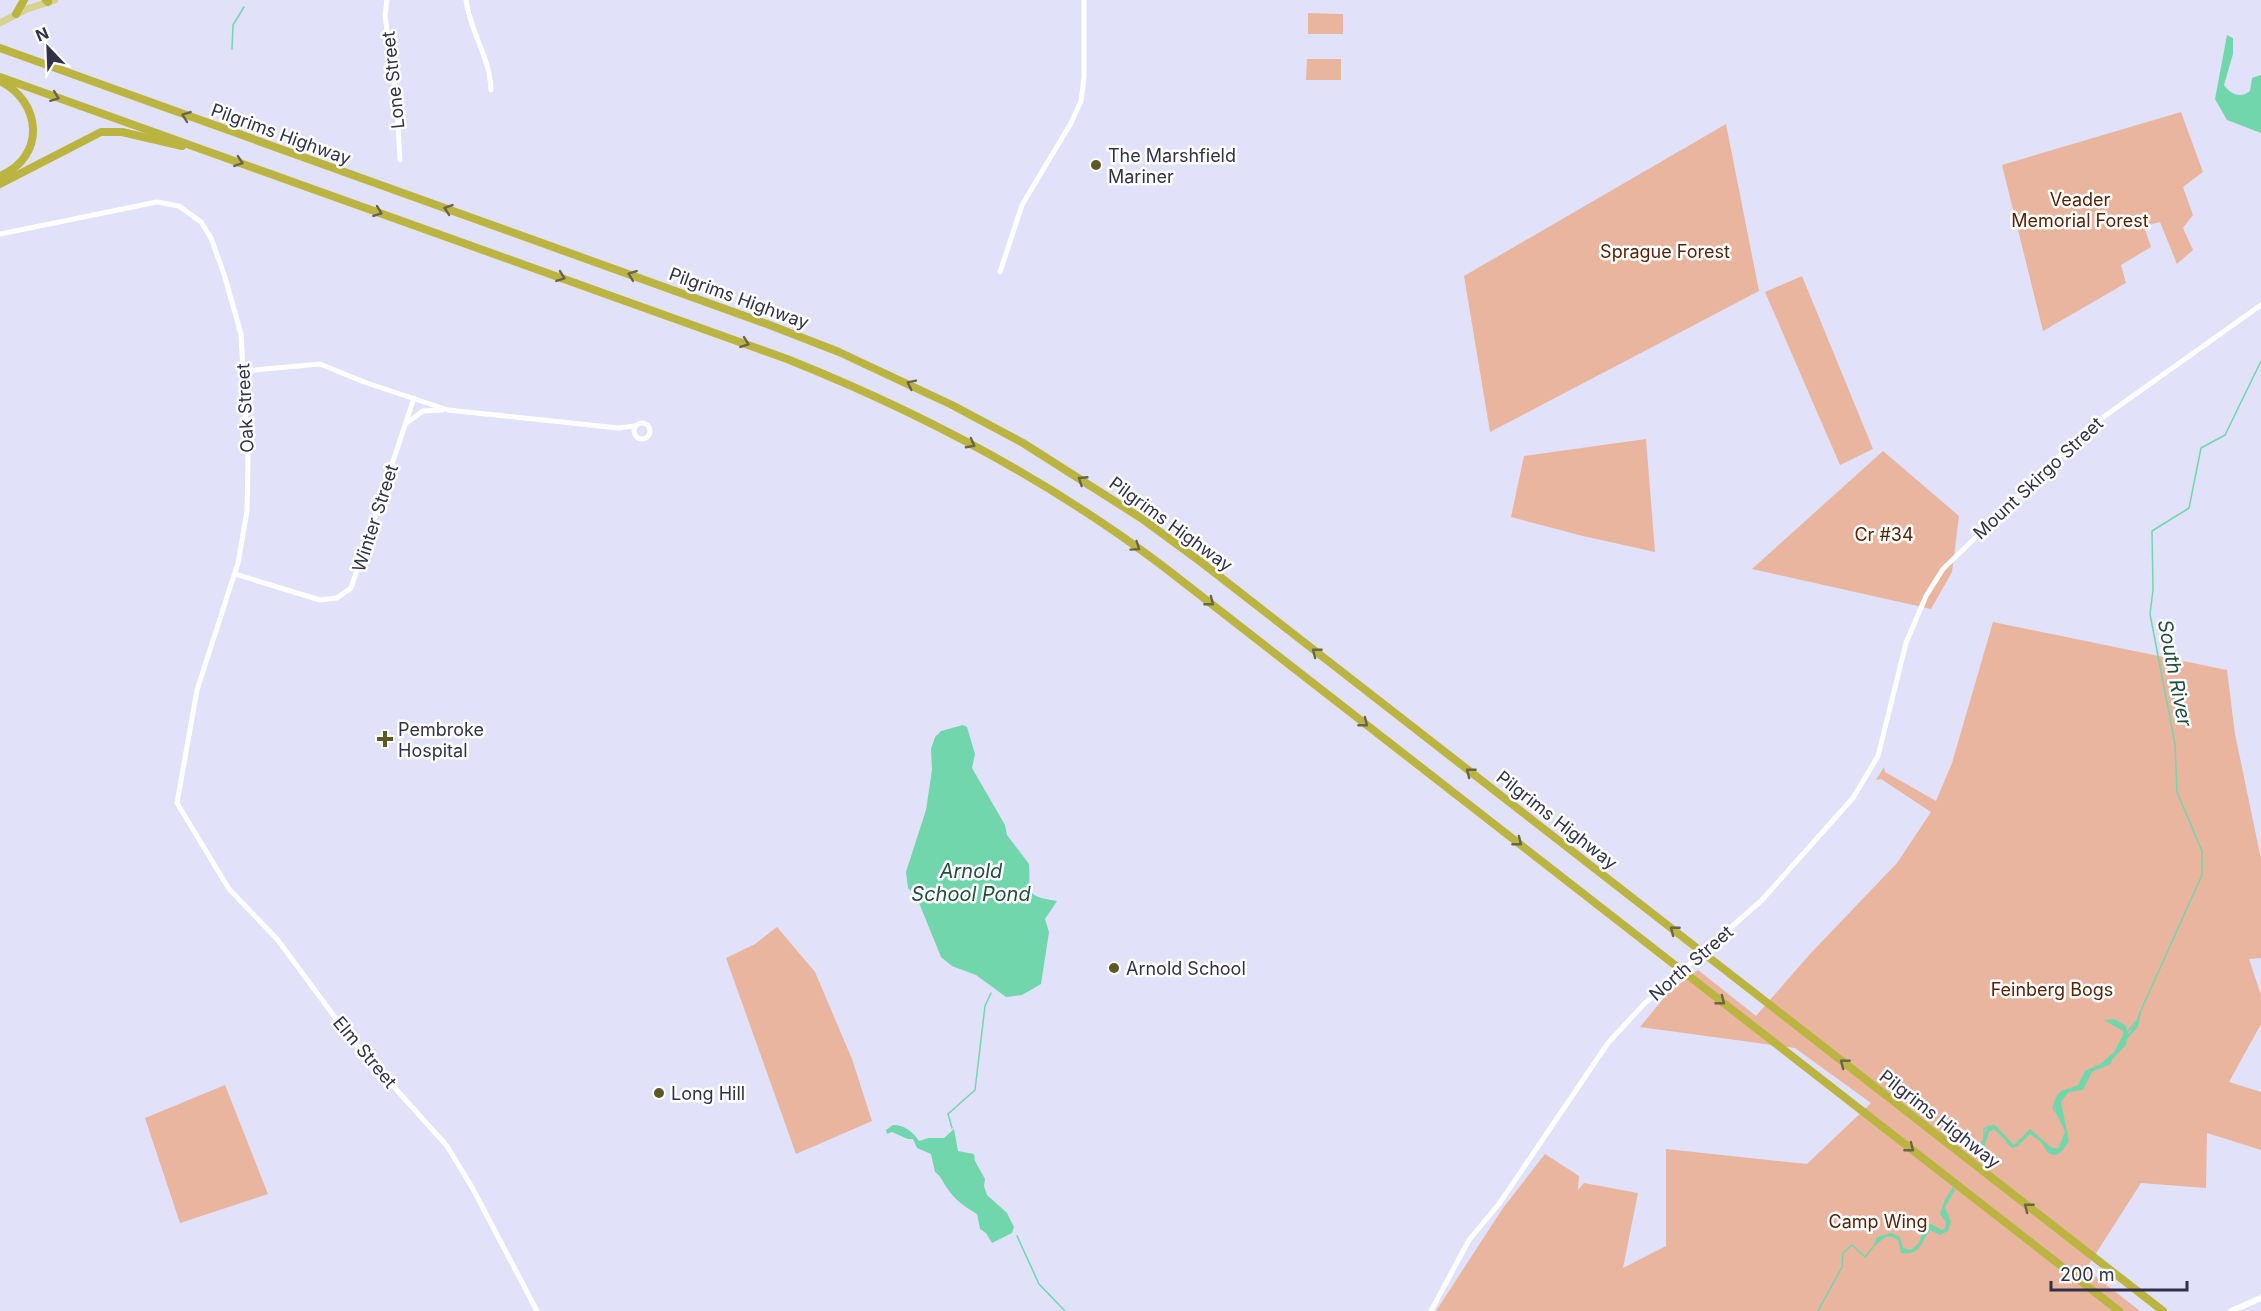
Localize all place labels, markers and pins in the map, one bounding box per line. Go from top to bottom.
place label: The Marshfield Mariner [1108,145,1236,187]
marker: The Marshfield Mariner [1089,158,1103,172]
place label: Pembroke Hospital [398,719,484,761]
marker: Pembroke Hospital [376,730,394,748]
place label: Arnold School [1126,958,1246,979]
marker: Arnold School [1107,961,1121,975]
place label: Long Hill [671,1083,745,1104]
marker: Long Hill [652,1086,666,1100]

